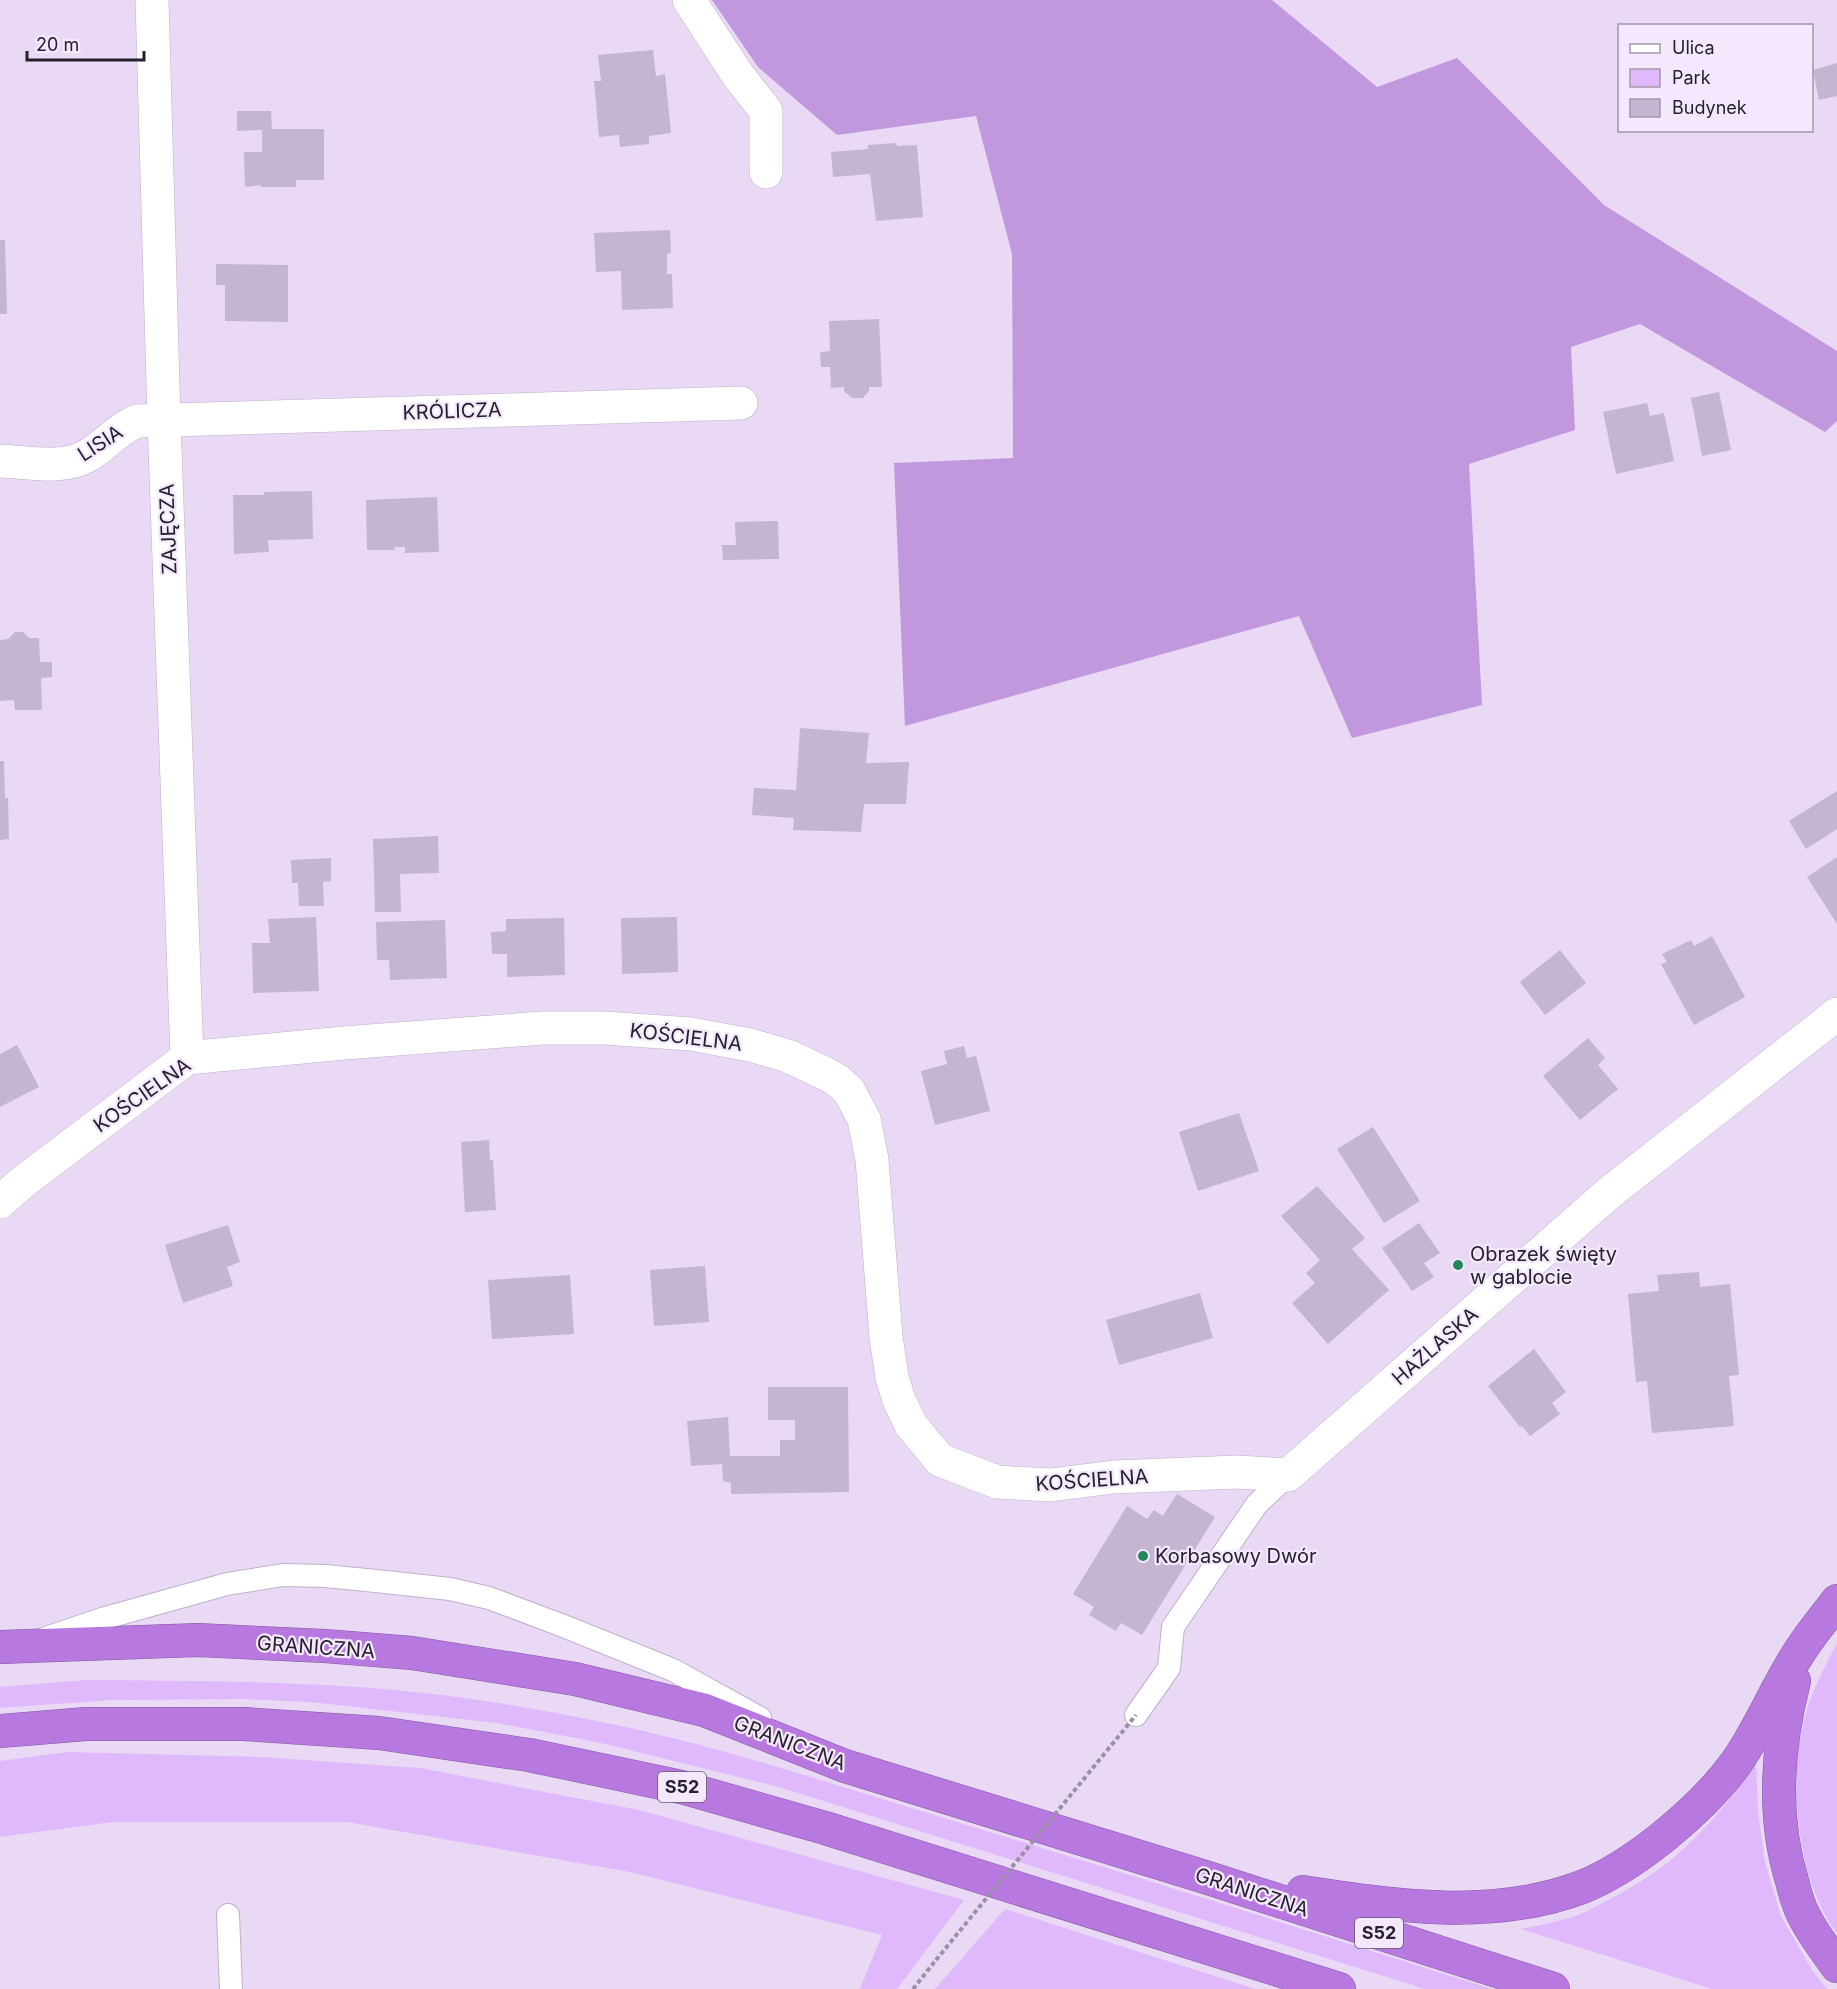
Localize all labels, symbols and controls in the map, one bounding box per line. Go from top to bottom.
scale bar [27,24,144,62]
legend [1618,24,1813,132]
text: 20 m [36,34,79,55]
text: Ulica [1672,37,1715,58]
text: Park [1672,67,1711,88]
text: Budynek [1672,97,1747,118]
street label: KRÓLICZA [402,396,502,425]
street label: LISIA [73,420,127,466]
street label: ZAJĘCZA [154,483,182,575]
street label: KOŚCIELNA [628,1017,744,1056]
street label: KOŚCIELNA [88,1052,195,1137]
place label: Obrazek święty w gablocie [1470,1242,1617,1289]
marker: Obrazek święty w gablocie [1451,1258,1465,1272]
street label: HAŻLASKA [1386,1301,1483,1390]
street label: KOŚCIELNA [1035,1463,1149,1496]
place label: Korbasowy Dwór [1155,1544,1317,1568]
marker: Korbasowy Dwór [1136,1549,1150,1563]
street label: GRANICZNA [256,1631,376,1663]
street label: GRANICZNA [731,1711,850,1775]
road number: S52 [658,1772,706,1802]
street label: GRANICZNA [1192,1862,1312,1922]
road number: S52 [1355,1918,1403,1948]

